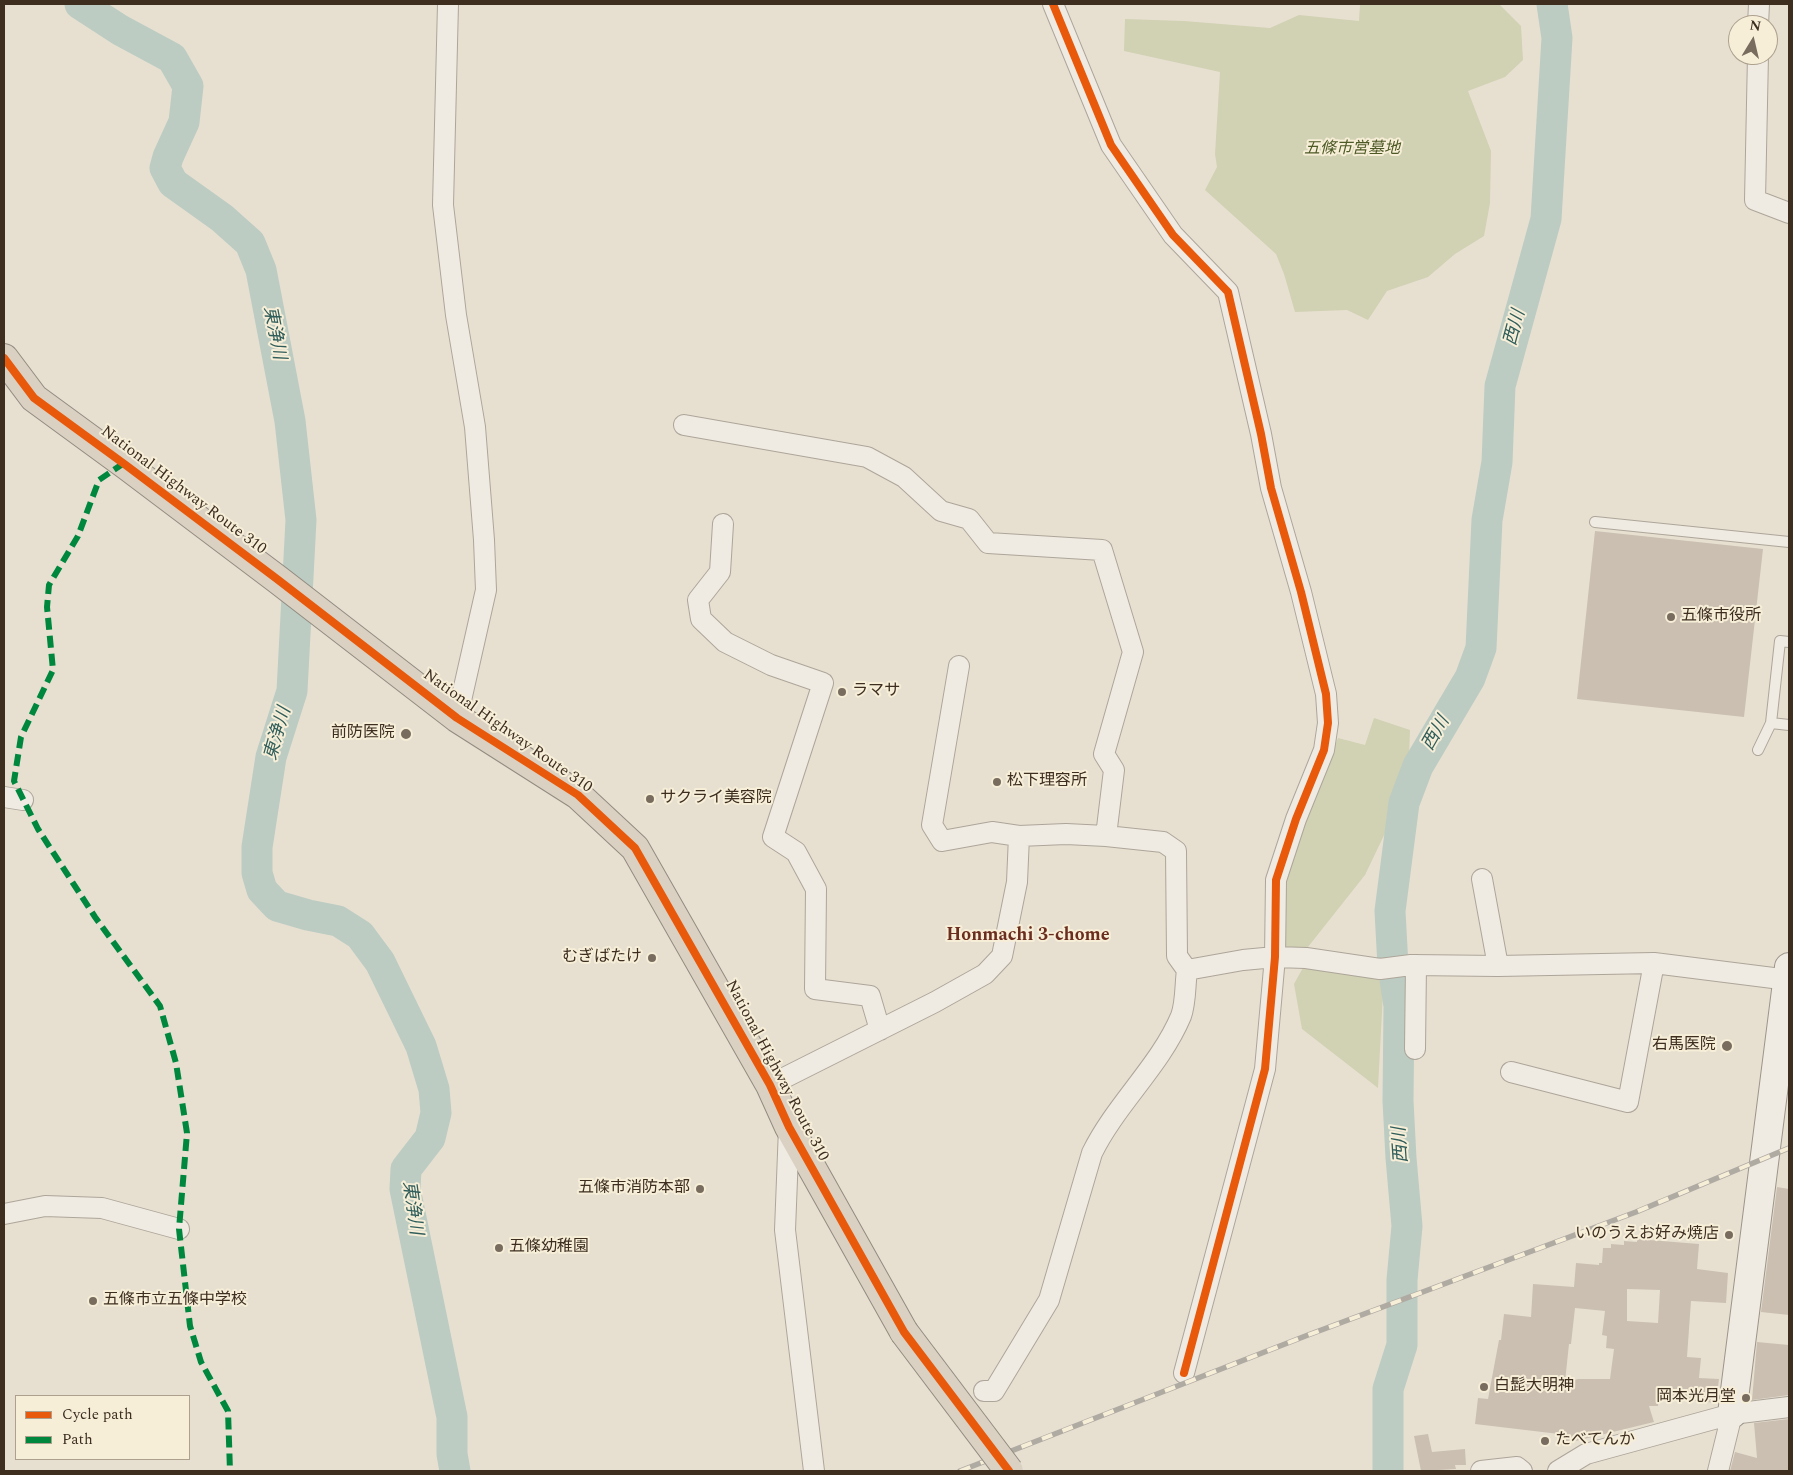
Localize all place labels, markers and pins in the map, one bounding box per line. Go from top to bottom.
place label: 五條市役所 [1681,607,1761,627]
marker: 五條市役所 [1665,611,1677,623]
place label: ラマサ [852,682,900,702]
marker: ラマサ [836,686,848,698]
place label: 前防医院 [331,724,395,744]
marker: 前防医院 [399,727,413,741]
place label: 松下理容所 [1007,772,1087,792]
marker: 松下理容所 [991,776,1003,788]
place label: サクライ美容院 [660,789,772,809]
marker: サクライ美容院 [644,793,656,805]
place label: むぎばたけ [562,948,642,968]
marker: むぎばたけ [646,952,658,964]
place label: 右馬医院 [1652,1036,1716,1056]
marker: 右馬医院 [1720,1039,1734,1053]
place label: 五條市消防本部 [578,1179,690,1199]
marker: 五條市消防本部 [694,1183,706,1195]
place label: いのうえお好み焼店 [1575,1225,1719,1245]
marker: いのうえお好み焼店 [1723,1229,1735,1241]
place label: 五條幼稚園 [509,1238,589,1258]
marker: 五條幼稚園 [493,1242,505,1254]
place label: 五條市立五條中学校 [103,1291,247,1311]
marker: 五條市立五條中学校 [87,1295,99,1307]
place label: 白髭大明神 [1494,1377,1574,1397]
marker: 白髭大明神 [1478,1381,1490,1393]
place label: 岡本光月堂 [1656,1388,1736,1408]
marker: 岡本光月堂 [1740,1392,1752,1404]
place label: たべてんか [1555,1431,1635,1451]
marker: たべてんか [1539,1435,1551,1447]

